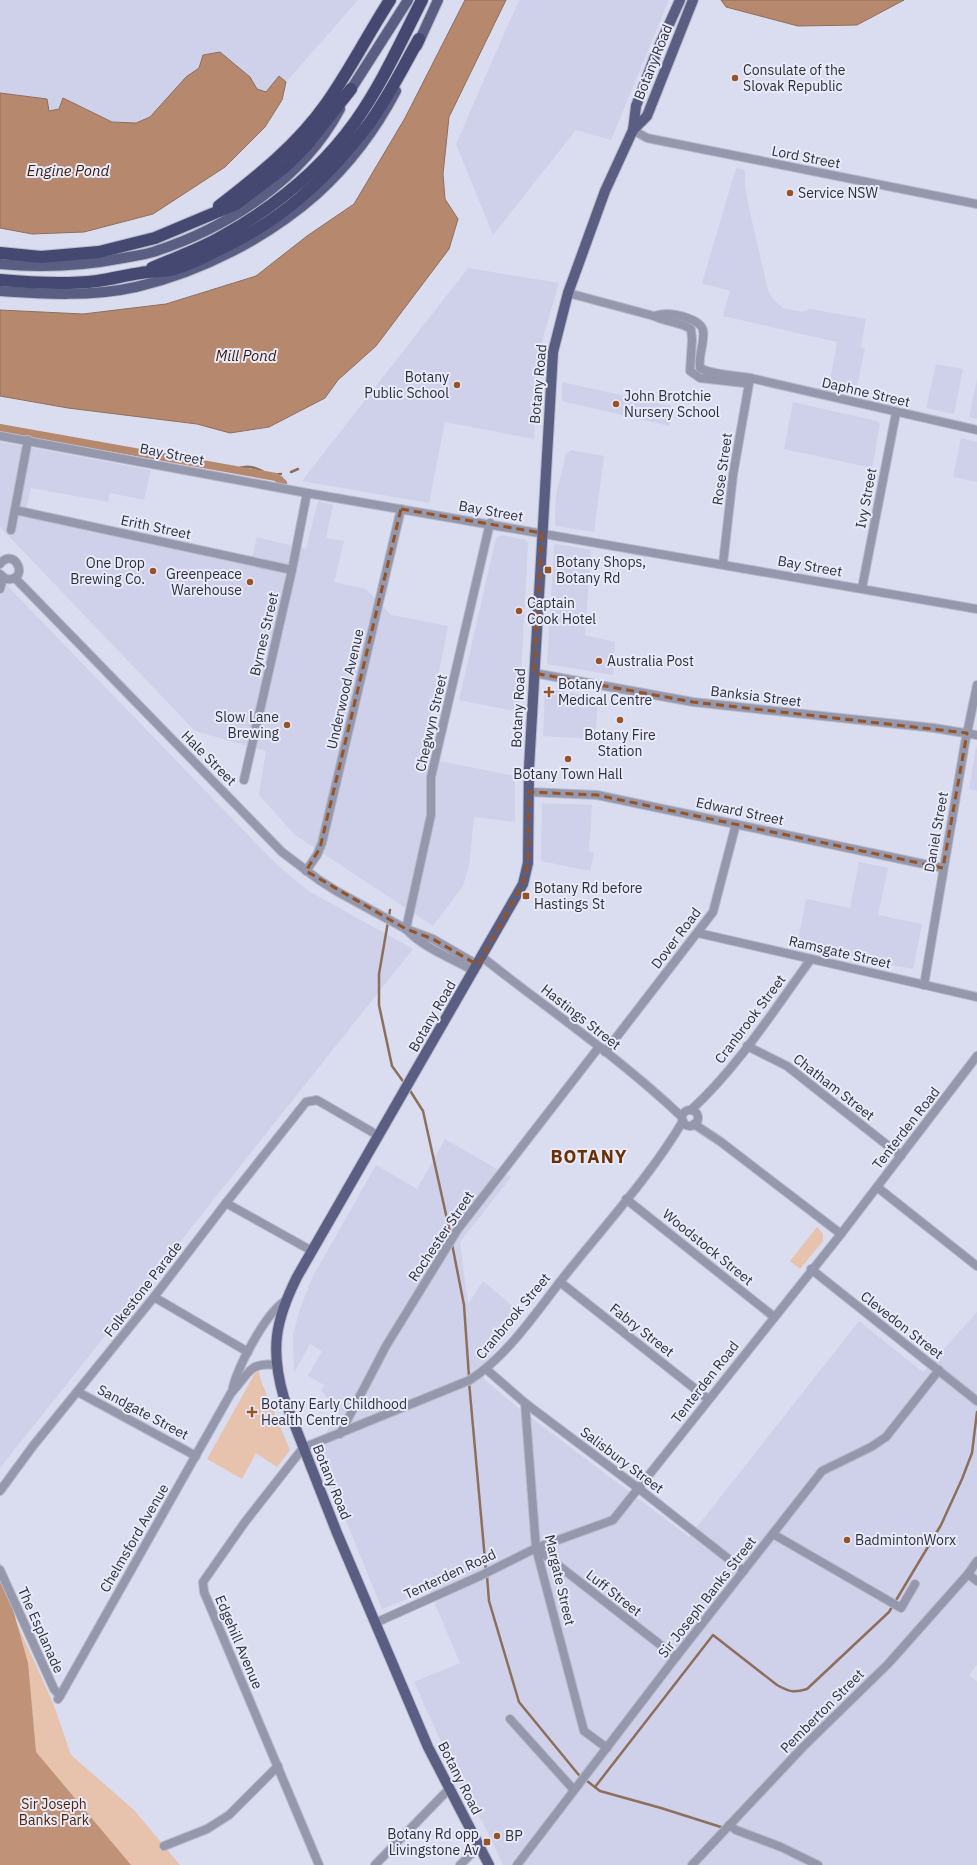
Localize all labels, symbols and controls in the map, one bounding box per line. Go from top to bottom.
street label: Botany Road [630,22,676,102]
place label: Consulate of the Slovak Republic [743,61,846,95]
marker: Consulate of the Slovak Republic [730,73,740,83]
street label: Lord Street [770,142,842,172]
water label: Engine Pond [27,161,109,180]
place label: Service NSW [798,184,879,202]
marker: Service NSW [785,188,795,198]
street label: Botany Road [526,344,550,424]
water label: Mill Pond [215,346,277,365]
place label: Botany Public School [364,368,449,402]
street label: Daphne Street [820,373,912,411]
marker: Botany Public School [452,380,462,390]
place label: John Brotchie Nursery School [624,387,720,421]
marker: John Brotchie Nursery School [611,399,621,409]
street label: Rose Street [708,432,736,506]
street label: Bay Street [138,439,206,469]
street label: Ivy Street [851,466,881,530]
street label: Bay Street [457,496,525,526]
street label: Erith Street [119,511,193,543]
street label: Bay Street [776,551,844,581]
place label: Botany Shops, Botany Rd [556,553,646,587]
place label: One Drop Brewing Co. [70,554,145,588]
place label: Greenpeace Warehouse [166,565,242,599]
marker: Botany Shops, Botany Rd [543,565,553,575]
marker: One Drop Brewing Co. [148,566,158,576]
marker: Greenpeace Warehouse [245,577,255,587]
street label: Byrnes Street [246,590,282,678]
place label: Captain Cook Hotel [527,594,596,628]
marker: Captain Cook Hotel [514,606,524,616]
street label: Underwood Avenue [322,627,368,751]
place label: Australia Post [607,652,694,670]
marker: Australia Post [594,656,604,666]
street label: Botany Road [507,668,529,748]
street label: Chegwyn Street [411,673,451,773]
place label: Botany Medical Centre [558,675,653,709]
street label: Banksia Street [710,682,802,711]
marker: Botany Medical Centre [543,686,555,698]
place label: Slow Lane Brewing [215,708,280,742]
marker: Botany Fire Station [615,715,625,725]
marker: Slow Lane Brewing [282,720,292,730]
place label: Botany Fire Station [584,726,656,760]
street label: Hale Street [178,727,240,789]
marker: Botany Town Hall [563,754,573,764]
place label: Botany Town Hall [513,765,623,783]
street label: Daniel Street [920,790,952,874]
street label: Edward Street [695,793,786,829]
place label: Botany Rd before Hastings St [534,879,643,913]
marker: Botany Rd before Hastings St [521,891,531,901]
street label: Dover Road [647,904,705,972]
street label: Ramsgate Street [787,932,893,973]
street label: Cranbrook Street [711,971,789,1067]
street label: Botany Road [404,977,460,1055]
street label: Hastings Street [537,980,625,1054]
street label: Chatham Street [790,1050,878,1124]
street label: Tenterden Road [868,1083,944,1173]
district label: BOTANY [551,1145,627,1168]
street label: Rochester Street [404,1187,478,1285]
street label: Woodstock Street [659,1205,757,1289]
street label: Folkestone Parade [100,1237,186,1340]
street label: Cranbrook Street [472,1269,554,1363]
street label: Clevedon Street [857,1287,947,1363]
street label: Fabry Street [606,1299,678,1361]
street label: Tenterden Road [667,1337,743,1427]
street label: Sandgate Street [94,1380,192,1444]
place label: Botany Early Childhood Health Centre [261,1395,407,1429]
marker: Botany Early Childhood Health Centre [246,1406,258,1418]
street label: Salisbury Street [577,1423,667,1497]
street label: Botany Road [309,1442,355,1522]
street label: Chelmsford Avenue [96,1480,173,1596]
place label: BadmintonWorx [855,1531,956,1549]
street label: Margate Street [541,1533,579,1627]
street label: Sir Joseph Banks Street [654,1533,760,1661]
marker: BadmintonWorx [842,1535,852,1545]
street label: Tenterden Road [401,1545,499,1603]
street label: Luff Street [583,1566,645,1620]
street label: The Esplanade [14,1584,68,1676]
street label: Edgehill Avenue [211,1592,267,1692]
street label: Pemberton Street [776,1665,868,1757]
street label: Botany Road [434,1738,486,1818]
park label: Sir Joseph Banks Park [19,1795,90,1829]
place label: Botany Rd opp Livingstone Av [387,1825,479,1859]
place label: BP [505,1827,523,1845]
marker: BP [492,1831,502,1841]
marker: Botany Rd opp Livingstone Av [482,1837,492,1847]

